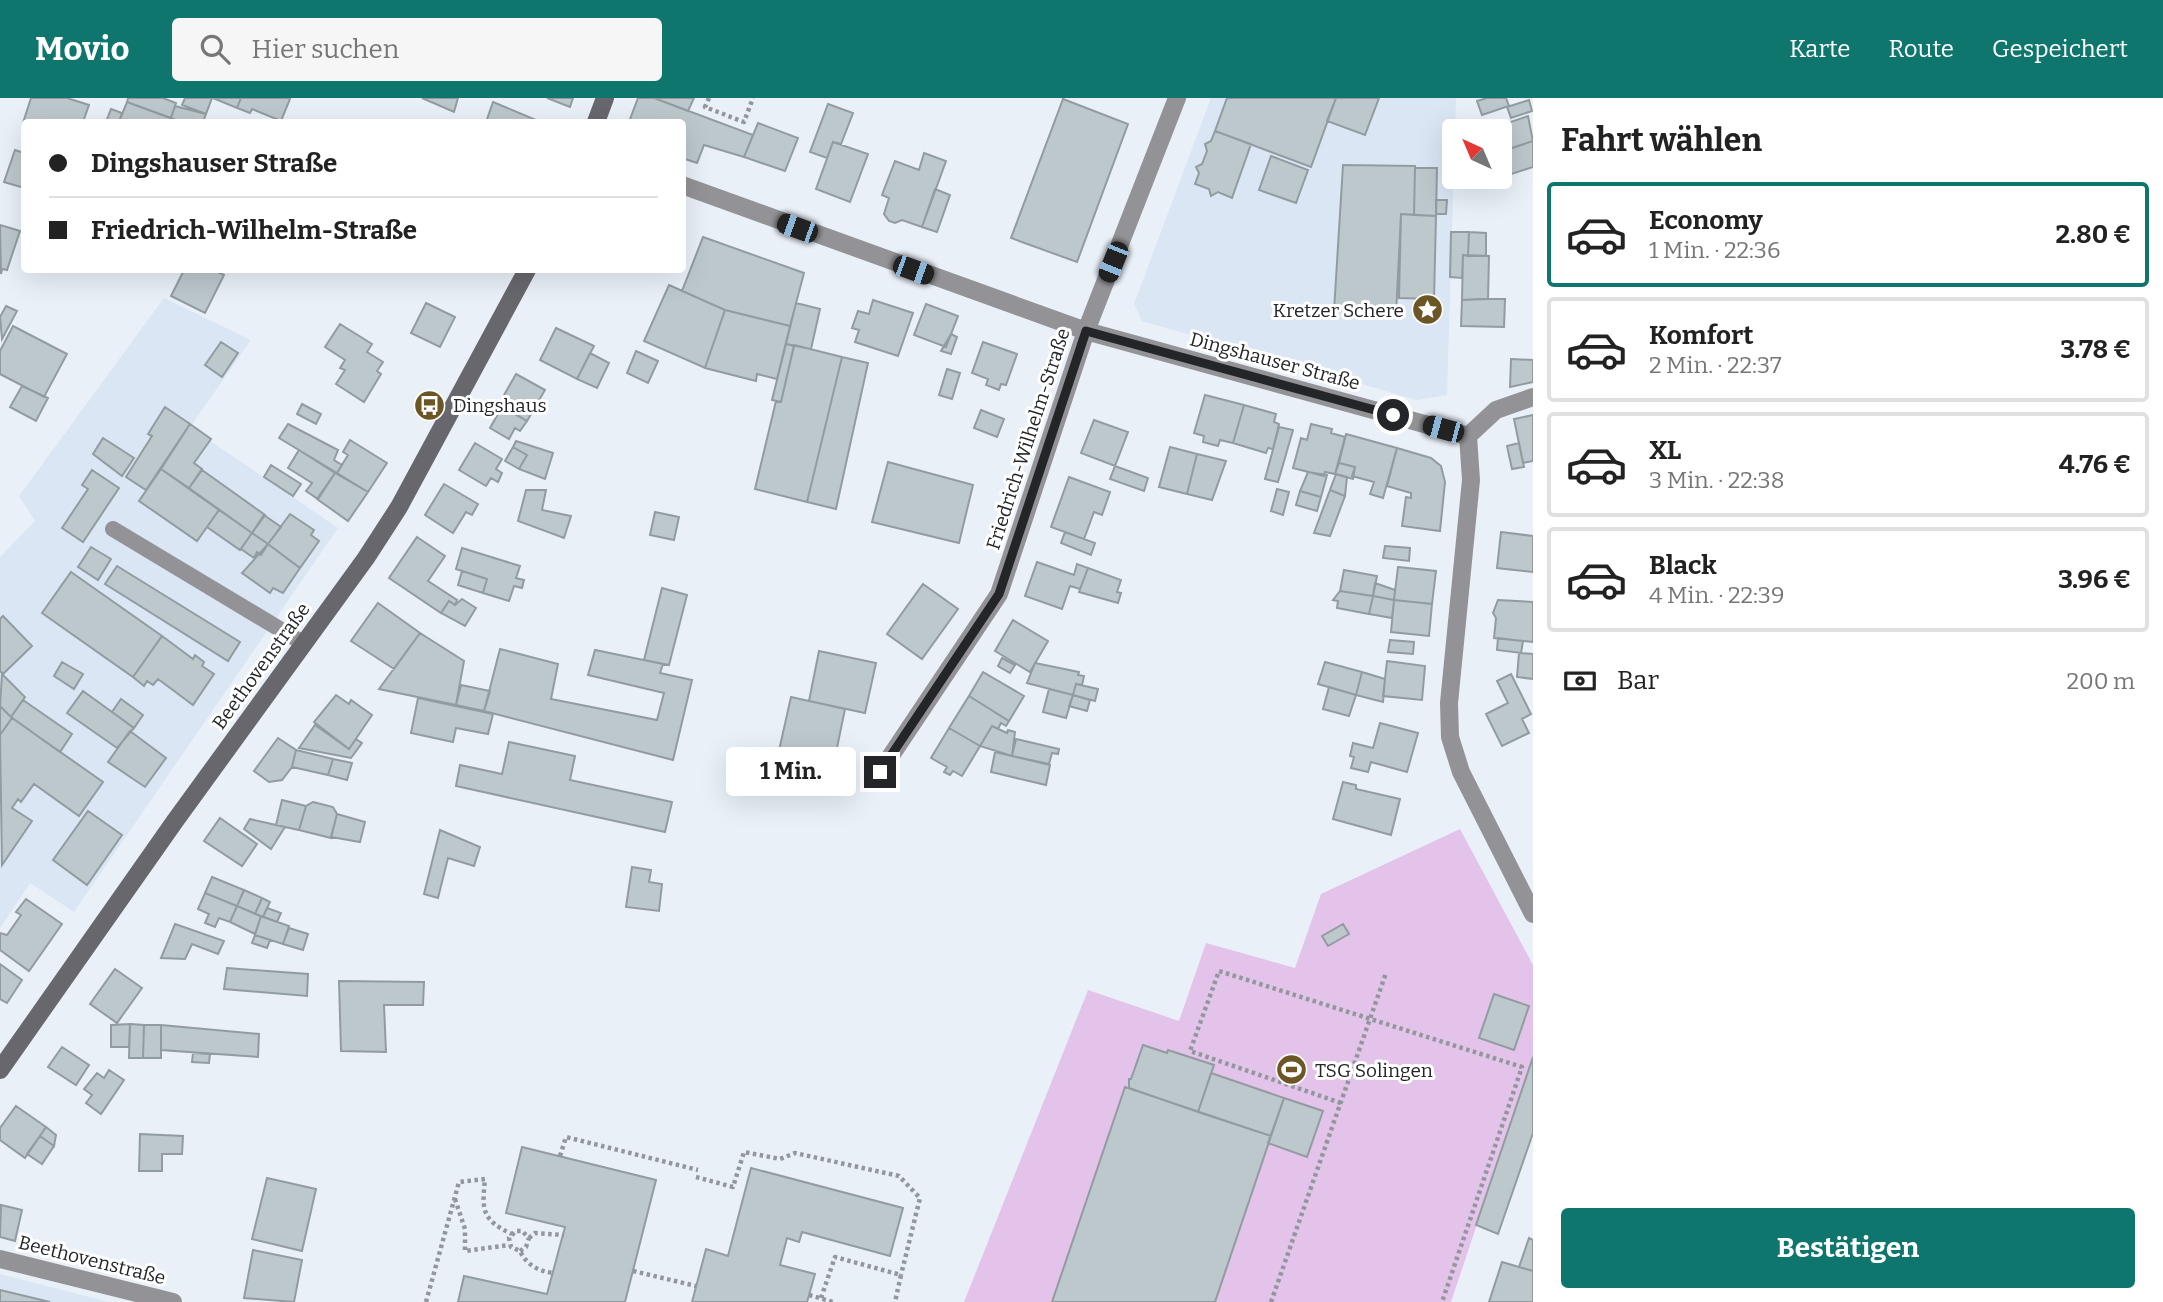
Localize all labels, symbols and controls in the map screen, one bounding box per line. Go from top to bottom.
search box [172,18,662,81]
text: Movio [35,29,130,69]
icon: search [196,30,234,68]
text: Hier suchen [252,34,399,65]
text: Karte [1789,35,1851,63]
text: Route [1889,35,1954,63]
text: Gespeichert [1992,35,2128,63]
north arrow [1442,119,1512,189]
map controls [1442,119,1512,189]
text: Fahrt wählen [1561,121,1762,159]
text: Dingshauser Straße [91,148,337,179]
icon: car [1565,203,1628,266]
text: Economy [1649,205,1763,236]
car [774,211,821,245]
text: Friedrich-Wilhelm-Straße [91,215,417,246]
text: 2.80 € [2055,219,2131,250]
text: 1 Min. · 22:36 [1649,236,1780,264]
car [1096,239,1131,285]
car [890,253,937,287]
place icon: Kretzer Schere [1410,293,1444,327]
place label: Kretzer Schere [1273,299,1404,322]
icon: car [1565,318,1628,381]
text: Komfort [1649,320,1754,351]
street label: Friedrich-Wilhelm-Straße [981,325,1075,553]
street label: Dingshauser Straße [1188,327,1362,395]
text: 3.78 € [2060,334,2131,365]
text: 2 Min. · 22:37 [1649,351,1782,379]
bus stop icon: Dingshaus [413,388,447,422]
place label: Dingshaus [453,394,547,417]
route start [1377,399,1409,431]
car [1420,413,1467,445]
icon: car [1565,433,1628,496]
text: XL [1649,435,1681,466]
text: 4.76 € [2059,449,2131,480]
text: 3 Min. · 22:38 [1649,466,1785,494]
icon: car [1565,548,1628,611]
text: Black [1649,550,1717,581]
text: 3.96 € [2058,564,2131,595]
text: 4 Min. · 22:39 [1649,581,1784,609]
street label: Beethovenstraße [207,598,315,734]
icon: cash [1561,662,1599,700]
text: Bar [1617,665,1659,696]
text: 200 m [2066,667,2135,695]
callout: 1 Min. [726,748,856,796]
route end [864,756,896,788]
text: 1 Min. [760,757,822,785]
sports icon: TSG Solingen [1275,1053,1309,1087]
place label: TSG Solingen [1315,1059,1433,1082]
button: Bestätigen [1561,1208,2135,1288]
street label: Beethovenstraße [16,1231,168,1289]

